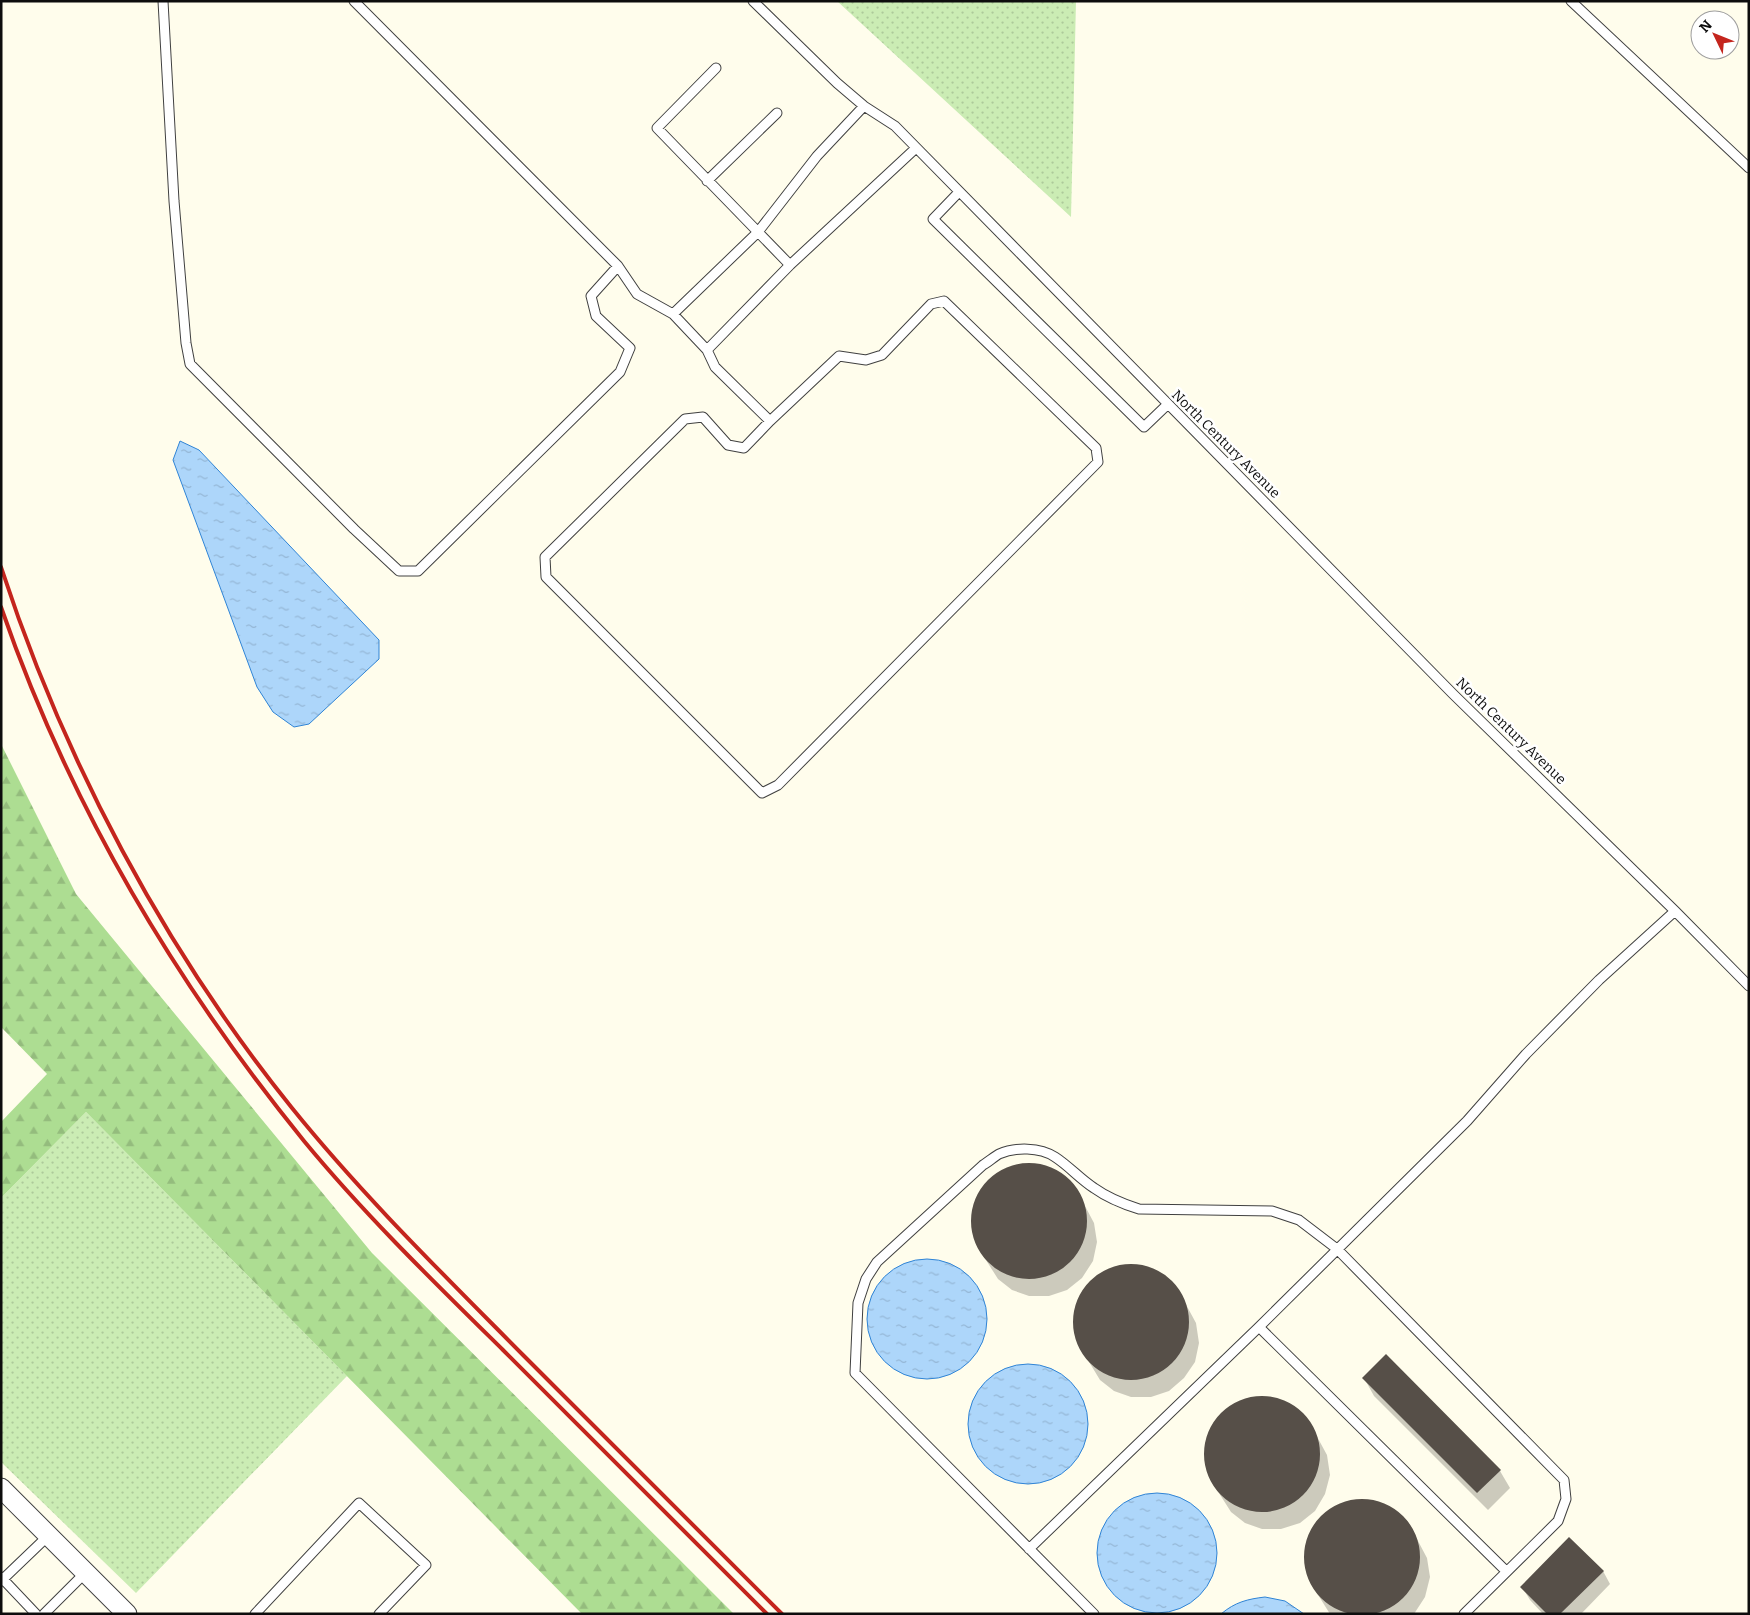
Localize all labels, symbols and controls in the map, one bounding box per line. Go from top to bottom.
north arrow [1690,10,1740,60]
text: N [1696,17,1716,36]
street label: North Century Avenue [1168,386,1284,502]
street label: North Century Avenue [1452,674,1570,788]

